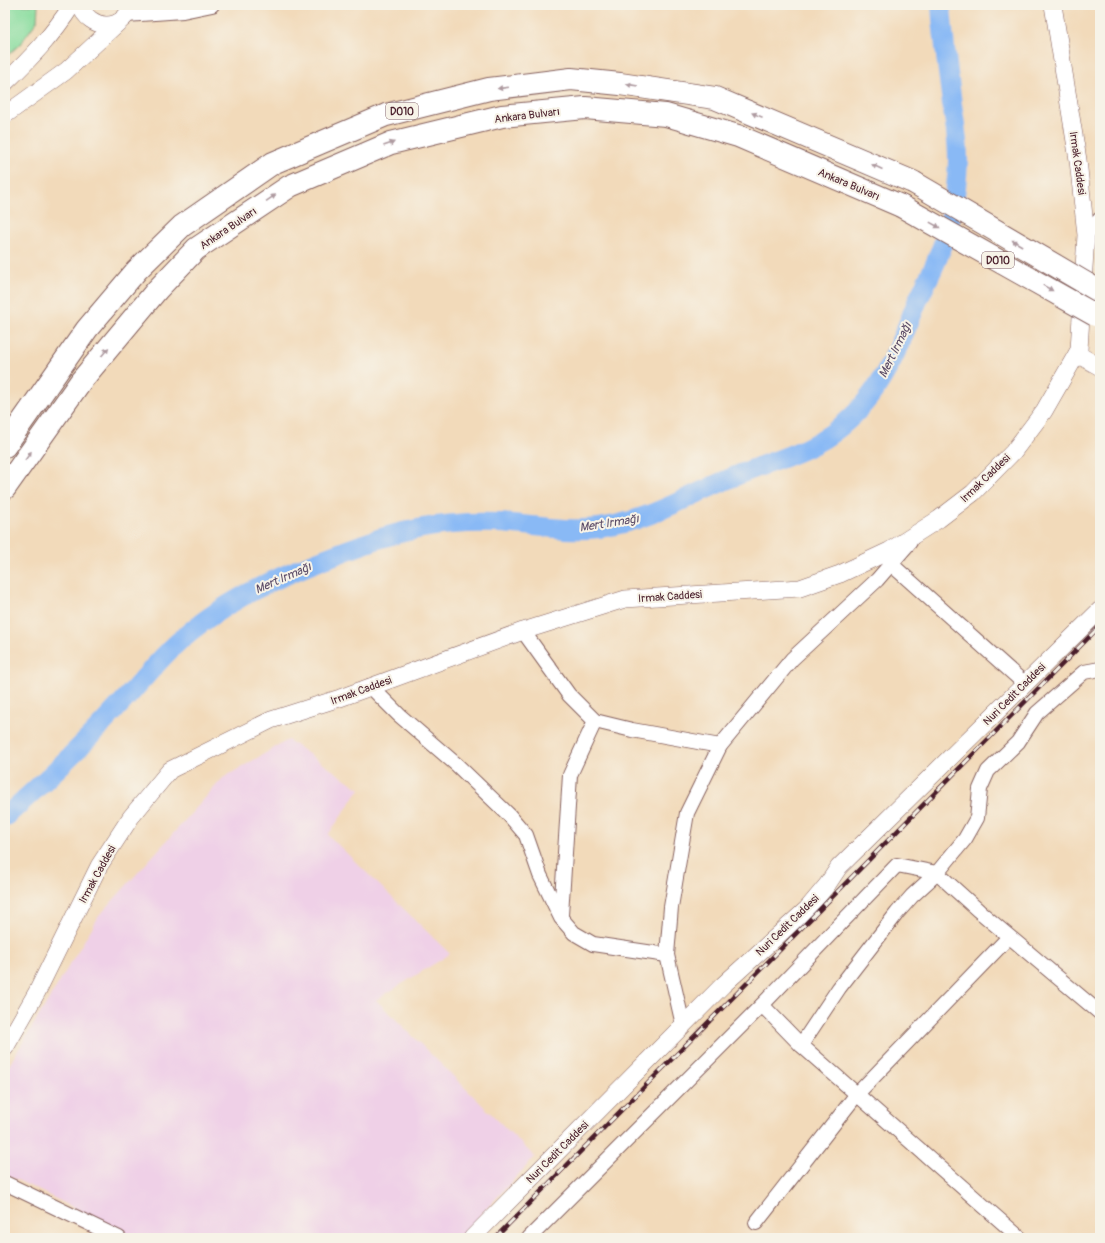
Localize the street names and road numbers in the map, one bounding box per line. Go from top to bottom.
road number: D010 [386,103,418,119]
street label: Ankara Bulvarı [494,105,561,126]
street label: Irmak Caddesi [1067,130,1088,196]
street label: Ankara Bulvarı [816,166,882,203]
street label: Ankara Bulvarı [197,205,259,252]
road number: D010 [982,252,1014,268]
street label: Irmak Caddesi [958,451,1013,505]
street label: Irmak Caddesi [638,588,702,605]
street label: Nuri Cedit Caddesi [981,660,1048,728]
street label: Irmak Caddesi [329,673,393,708]
street label: Irmak Caddesi [76,843,119,905]
street label: Nuri Cedit Caddesi [753,892,822,959]
street label: Nuri Cedit Caddesi [524,1118,591,1186]

